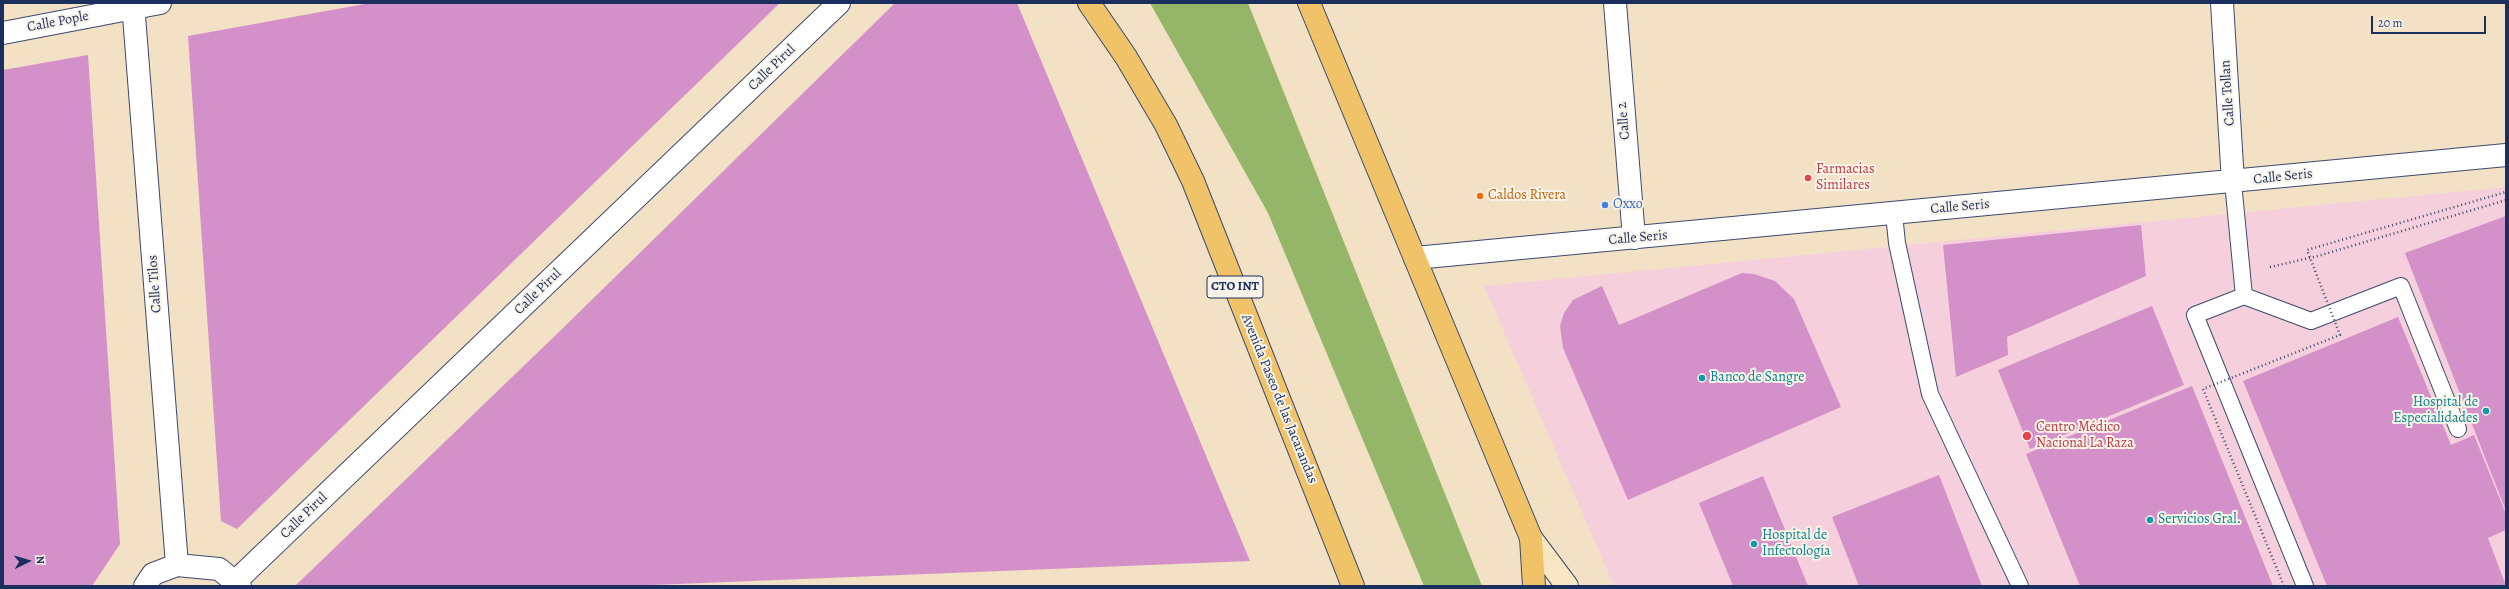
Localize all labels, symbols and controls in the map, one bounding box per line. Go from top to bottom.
street label: Calle Pople [26,8,90,36]
scale bar [2373,8,2488,34]
text: 20 m [2378,15,2402,31]
street label: Calle Pirul [745,41,799,95]
street label: Calle Tollan [2217,60,2239,126]
street label: Calle 2 [1614,101,1634,141]
place label: Farmacias Similares [1816,162,1875,194]
street label: Calle Seris [2253,166,2313,188]
marker: Farmacias Similares [1803,173,1813,183]
place label: Caldos Rivera [1488,188,1566,204]
marker: Caldos Rivera [1475,191,1485,201]
street label: Calle Seris [1930,196,1990,218]
place label: Oxxo [1613,197,1643,213]
marker: Oxxo [1600,200,1610,210]
street label: Calle Seris [1608,227,1668,249]
street label: Calle Tilos [145,254,165,314]
street label: Calle Pirul [511,265,565,319]
road number: CTO INT [1207,276,1263,298]
street label: Avenida Paseo de las Jacarandas [1237,312,1321,486]
place label: Banco de Sangre [1710,370,1804,386]
marker: Banco de Sangre [1697,373,1707,383]
place label: Hospital de Especialidades [2393,395,2478,428]
marker: Hospital de Especialidades [2481,406,2491,416]
place label: Centro Médico Nacional La Raza [2036,420,2134,452]
marker: Centro Médico Nacional La Raza [2021,430,2033,442]
street label: Calle Pirul [277,489,331,543]
place label: Servicios Gral. [2158,512,2241,528]
marker: Servicios Gral. [2145,515,2155,525]
place label: Hospital de Infectología [1762,528,1831,560]
marker: Hospital de Infectología [1749,539,1759,549]
north arrow [8,541,48,581]
text: N [33,555,48,565]

